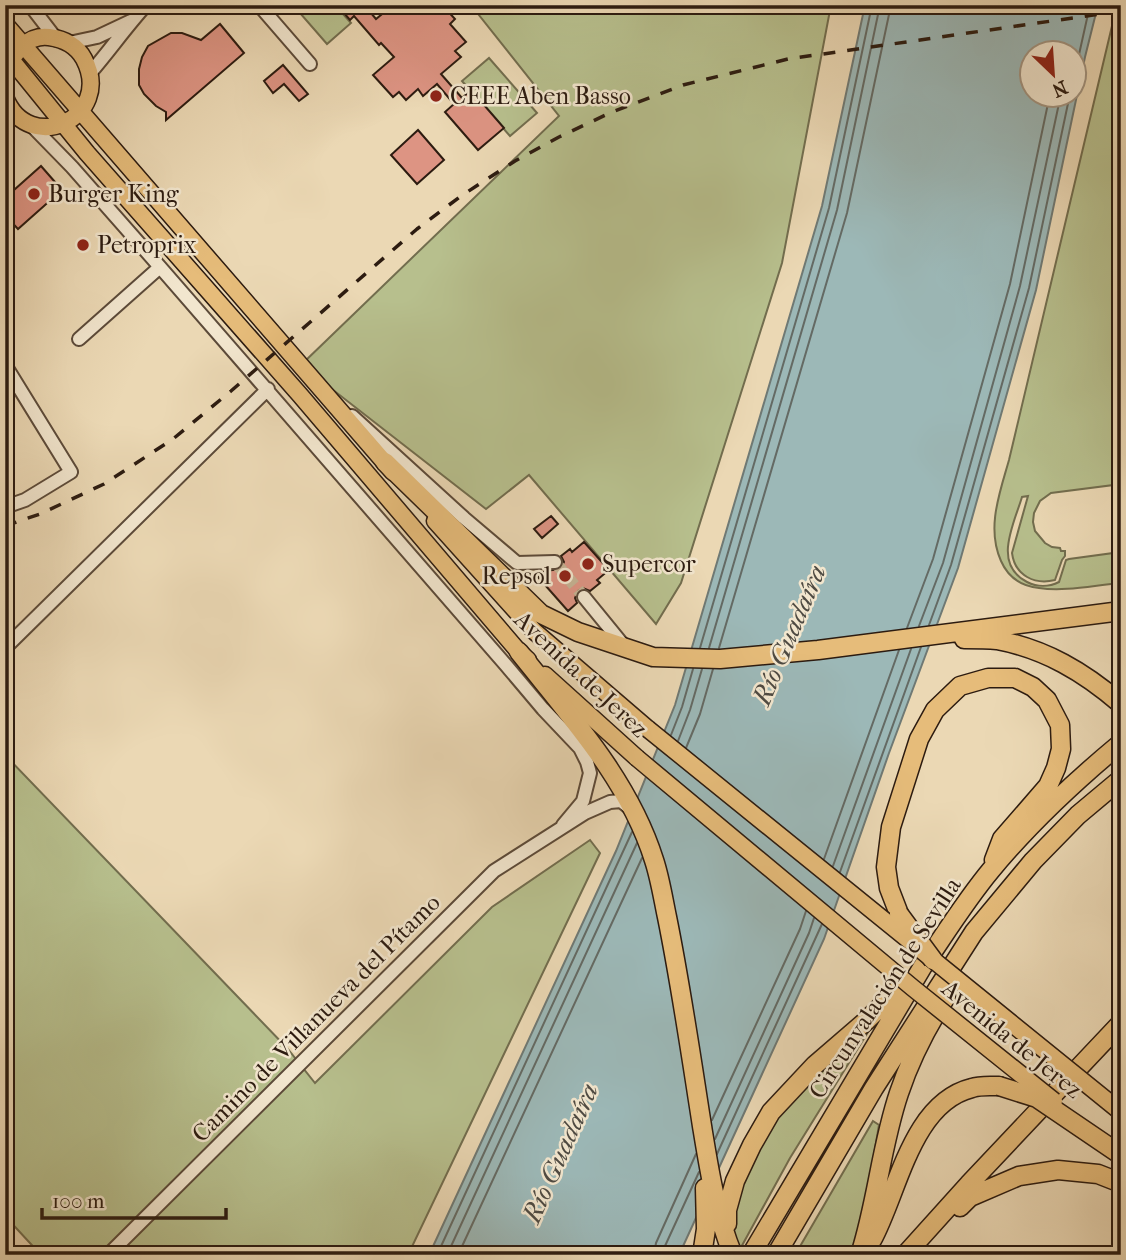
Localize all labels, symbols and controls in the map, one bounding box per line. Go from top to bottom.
north arrow [1018,38,1088,108]
text: N [1048,75,1071,102]
place label: CEEE Aben Basso [450,82,631,110]
marker: CEEE Aben Basso [428,88,444,104]
place label: Burger King [48,180,180,208]
marker: Burger King [26,186,42,202]
place label: Petroprix [97,231,197,259]
marker: Petroprix [75,237,91,253]
place label: Supercor [602,550,696,578]
marker: Supercor [580,556,596,572]
water label: Río Guadaíra [745,561,833,712]
place label: Repsol [482,562,551,590]
marker: Repsol [557,568,573,584]
street label: Avenida de Jerez [508,605,654,743]
street label: Circunvalación de Sevilla [803,872,967,1104]
street label: Camino de Villanueva del Pítamo [186,888,446,1148]
street label: Avenida de Jerez [936,973,1088,1104]
water label: Río Guadaíra [515,1079,605,1229]
scale bar [42,1176,226,1220]
text: 100 m [52,1189,105,1213]

